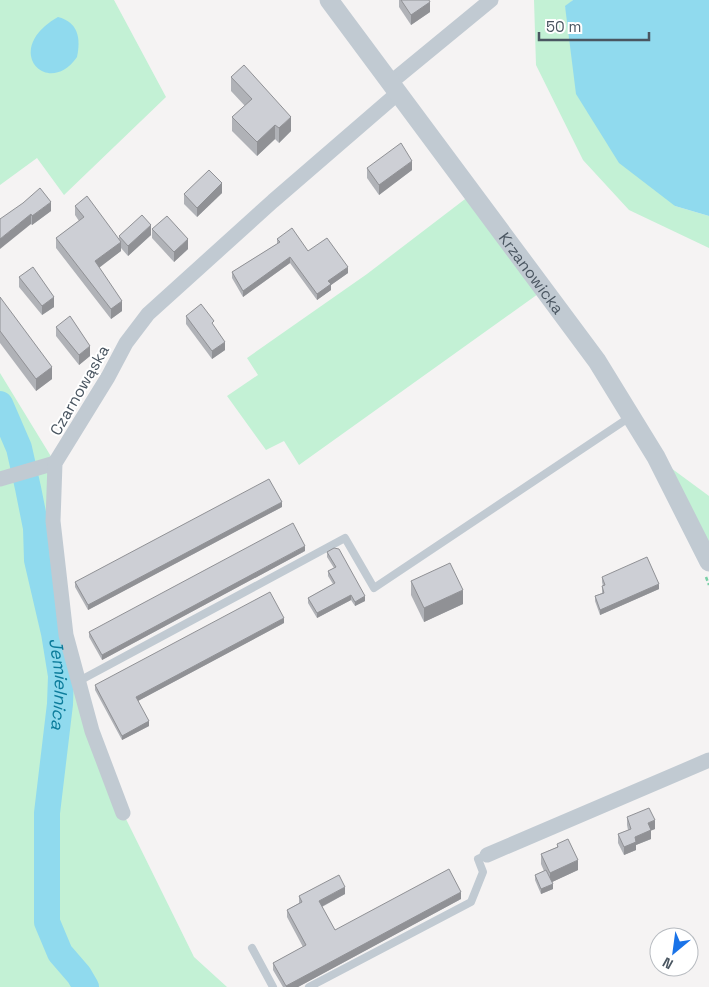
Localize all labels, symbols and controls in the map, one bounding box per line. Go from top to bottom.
scale bar [539,10,649,42]
text: 50 m [546,17,581,36]
street label: Krzanowicka [494,228,569,318]
street label: Czarnowąska [45,341,114,439]
water label: Jemielnica [44,636,73,732]
north arrow [649,927,699,977]
text: N [659,953,676,974]

